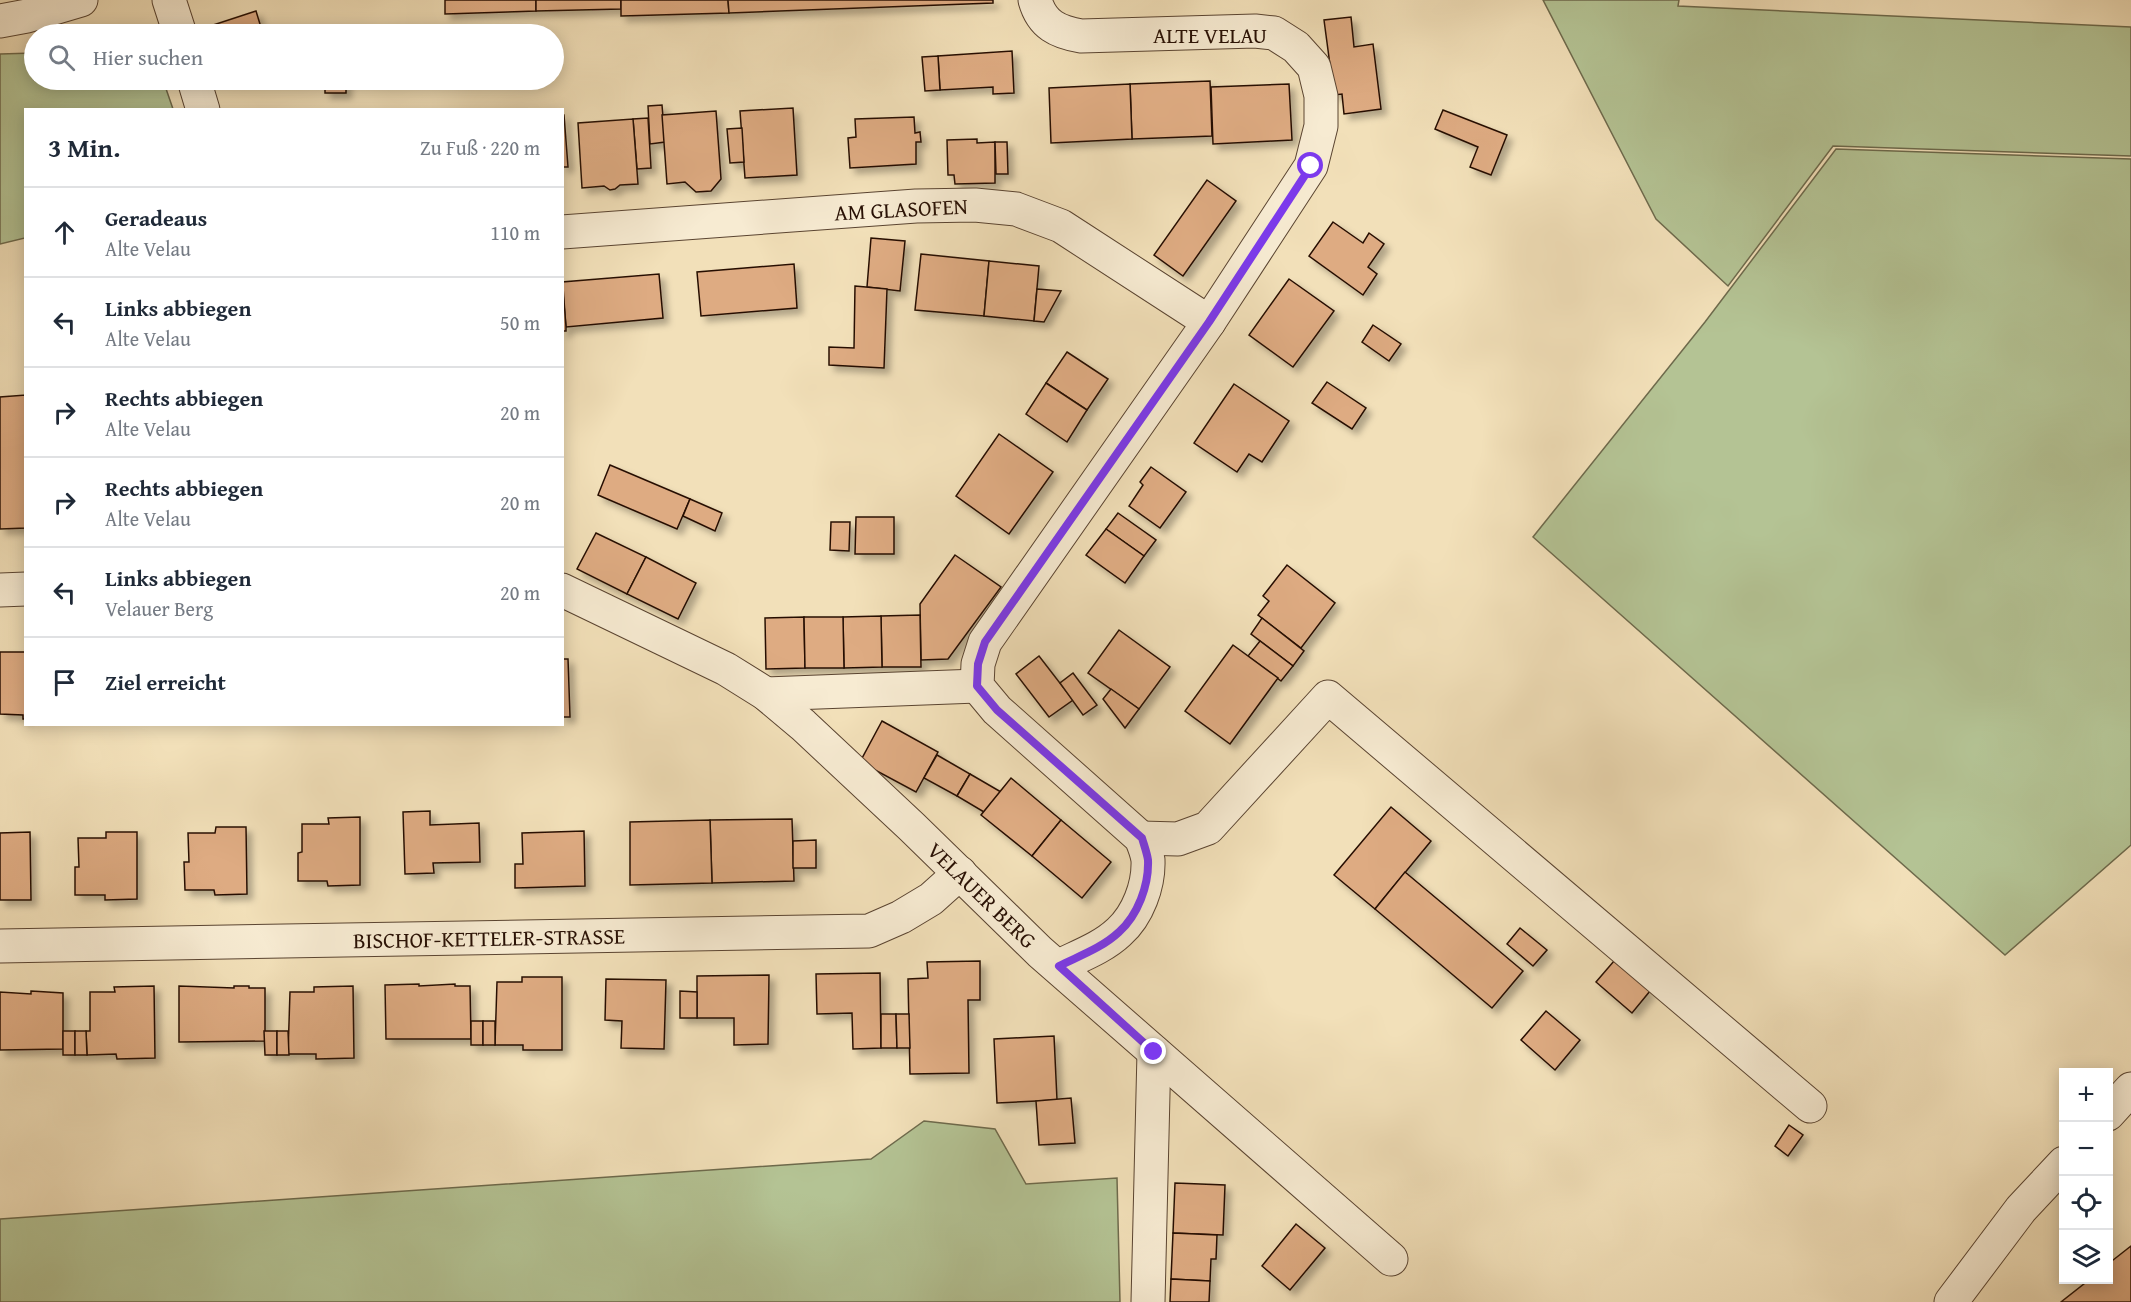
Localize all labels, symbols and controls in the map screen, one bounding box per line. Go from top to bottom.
street label: ALTE VELAU [1153,19,1267,51]
search box [24,24,564,90]
icon: search [45,41,78,74]
text: Hier suchen [93,41,203,73]
text: 3 Min. [48,128,120,167]
text: Zu Fuß · 220 m [420,133,540,162]
route start [1297,152,1323,178]
street label: AM GLASOFEN [833,190,969,228]
text: Geradeaus [105,202,207,234]
icon: ahead [48,216,81,249]
text: 110 m [490,218,540,247]
text: Alte Velau [105,234,191,263]
text: Links abbiegen [105,292,251,324]
icon: left [48,306,81,339]
text: 50 m [500,308,540,337]
text: Alte Velau [105,324,191,353]
text: Rechts abbiegen [105,382,263,414]
icon: right [48,396,81,429]
text: 20 m [500,398,540,427]
text: Alte Velau [105,414,191,443]
text: Rechts abbiegen [105,472,263,504]
icon: right [48,486,81,519]
text: 20 m [500,488,540,517]
text: Alte Velau [105,504,191,533]
text: Links abbiegen [105,562,251,594]
icon: left [48,576,81,609]
text: 20 m [500,578,540,607]
text: Velauer Berg [105,594,213,623]
icon: arrive [48,666,81,699]
text: Ziel erreicht [105,666,226,698]
street label: VELAUER BERG [920,834,1044,956]
street label: BISCHOF-KETTELER-STRASSE [353,920,625,956]
route end [1140,1038,1166,1064]
map controls [2059,1068,2113,1284]
button: + [2059,1068,2113,1122]
button: − [2059,1122,2113,1176]
button: locate [2059,1176,2113,1230]
button: layers [2059,1230,2113,1284]

